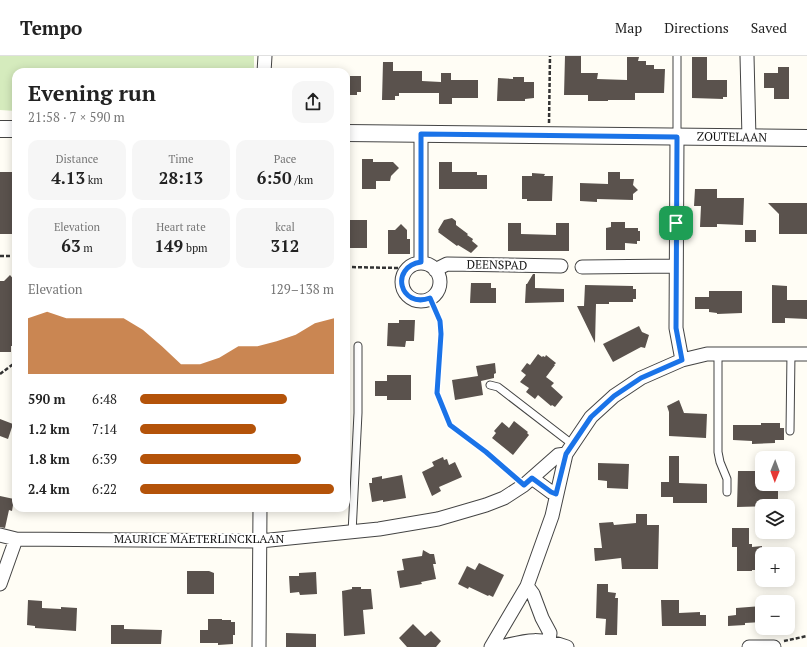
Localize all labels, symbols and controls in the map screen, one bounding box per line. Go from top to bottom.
text: Tempo [20,15,82,40]
text: Map [615,18,642,37]
text: Directions [664,18,729,37]
text: Saved [751,18,787,37]
text: Evening run [28,78,156,107]
button: share [292,81,334,123]
text: 21:58 · 7 × 590 m [28,108,125,126]
street label: ZOUTELAAN [697,128,767,145]
text: Distance [56,152,98,166]
text: Time [168,152,194,166]
text: Pace [274,152,296,166]
text: 4.13 [51,166,85,189]
text: 28:13 [159,166,203,189]
text: 6:50 [257,166,292,189]
text: km [85,173,103,187]
text: /km [292,173,313,187]
pin [659,206,693,240]
icon: arrive [665,212,687,234]
text: Elevation [54,220,100,234]
text: Heart rate [156,220,206,234]
text: kcal [275,220,295,234]
text: 63 [61,234,81,257]
text: 149 [154,234,183,257]
text: 312 [271,234,299,257]
text: m [81,241,93,255]
text: bpm [183,241,208,255]
street label: DEENSPAD [467,256,527,273]
text: Elevation [28,280,83,298]
text: 129–138 m [270,280,334,298]
text: 590 m [28,390,66,408]
text: 6:48 [92,390,117,408]
text: 1.2 km [28,420,70,438]
text: 7:14 [92,420,117,438]
text: 1.8 km [28,450,70,468]
text: 6:39 [92,450,117,468]
north arrow [755,451,795,491]
map controls [755,451,795,635]
text: 2.4 km [28,480,70,498]
text: 6:22 [92,480,117,498]
button: layers [755,499,795,539]
street label: MAURICE MAETERLINCKLAAN [114,531,285,546]
button: + [755,547,795,587]
button: − [755,595,795,635]

